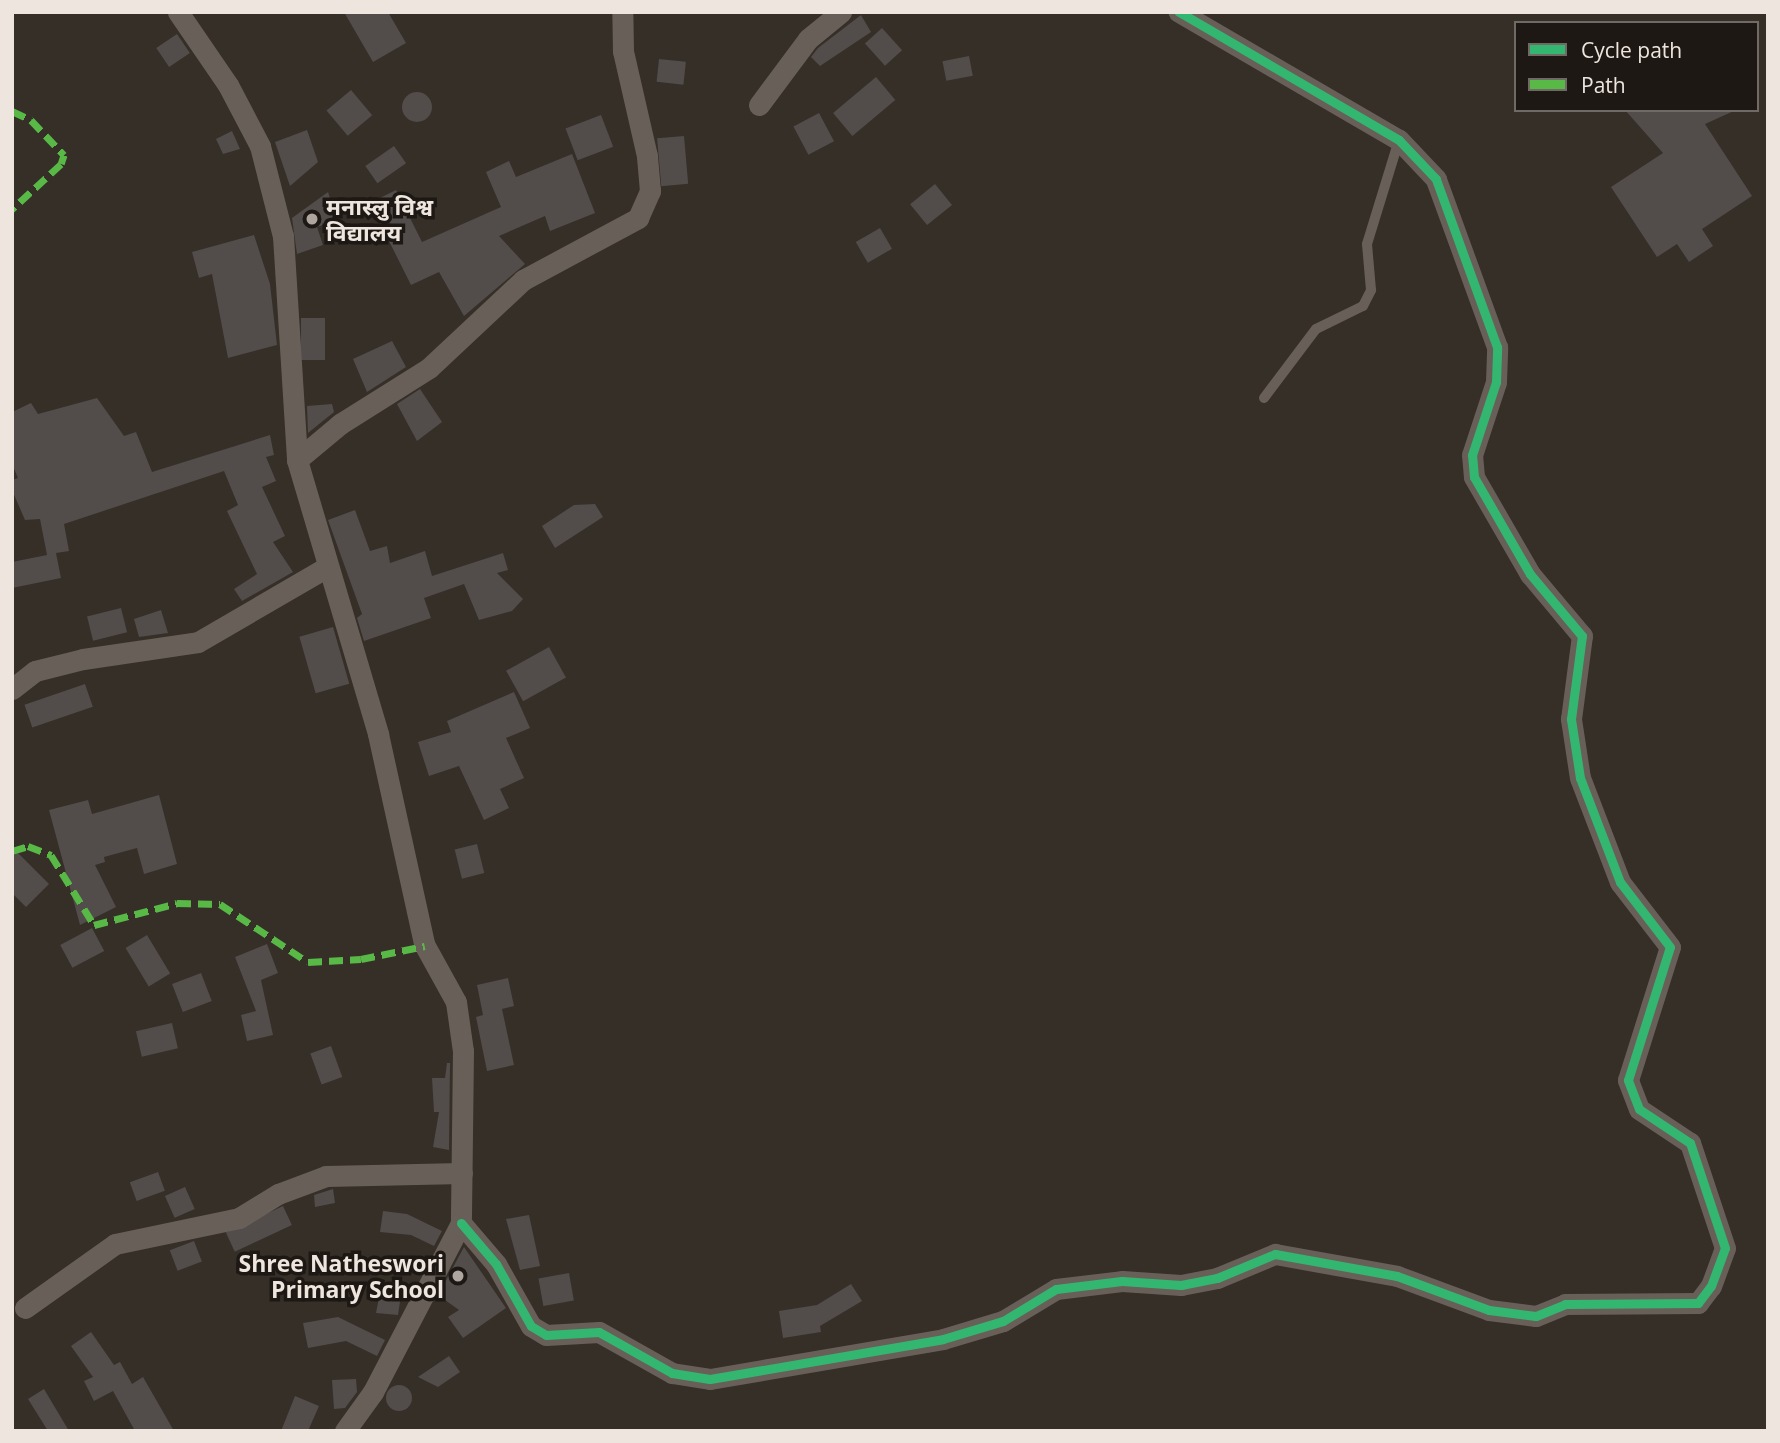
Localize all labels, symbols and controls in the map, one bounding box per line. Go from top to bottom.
legend [1514,21,1759,112]
text: Cycle path [1581,36,1682,64]
text: Path [1581,71,1626,99]
place label: मनास्लु विश्व विद्यालय [326,192,433,246]
marker: मनास्लु विश्व विद्यालय [304,211,320,227]
place label: Shree Natheswori Primary School [239,1249,444,1303]
marker: Shree Natheswori Primary School [450,1268,466,1284]

